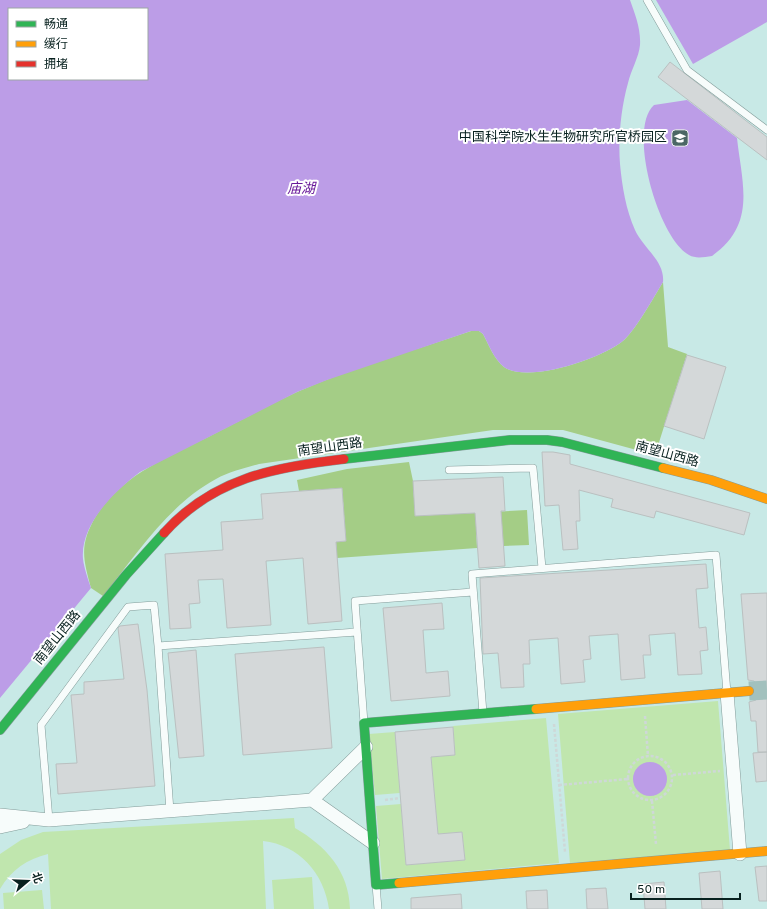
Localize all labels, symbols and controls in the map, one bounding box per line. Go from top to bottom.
legend [8,8,148,80]
text: 畅通 [44,17,68,33]
text: 缓行 [44,37,68,53]
text: 拥堵 [44,57,68,73]
school or university icon: 中国科学院水生生物研究所官桥园区 [670,128,690,148]
place label: 中国科学院水生生物研究所官桥园区 [459,129,667,146]
water label: 庙湖 [287,181,317,198]
street label: 南望山西路 [297,436,363,460]
street label: 南望山西路 [634,439,700,471]
street label: 南望山西路 [31,608,85,668]
north arrow [8,861,48,901]
text: 北 [28,871,45,886]
scale bar [631,875,740,901]
text: 50 m [637,882,665,898]

